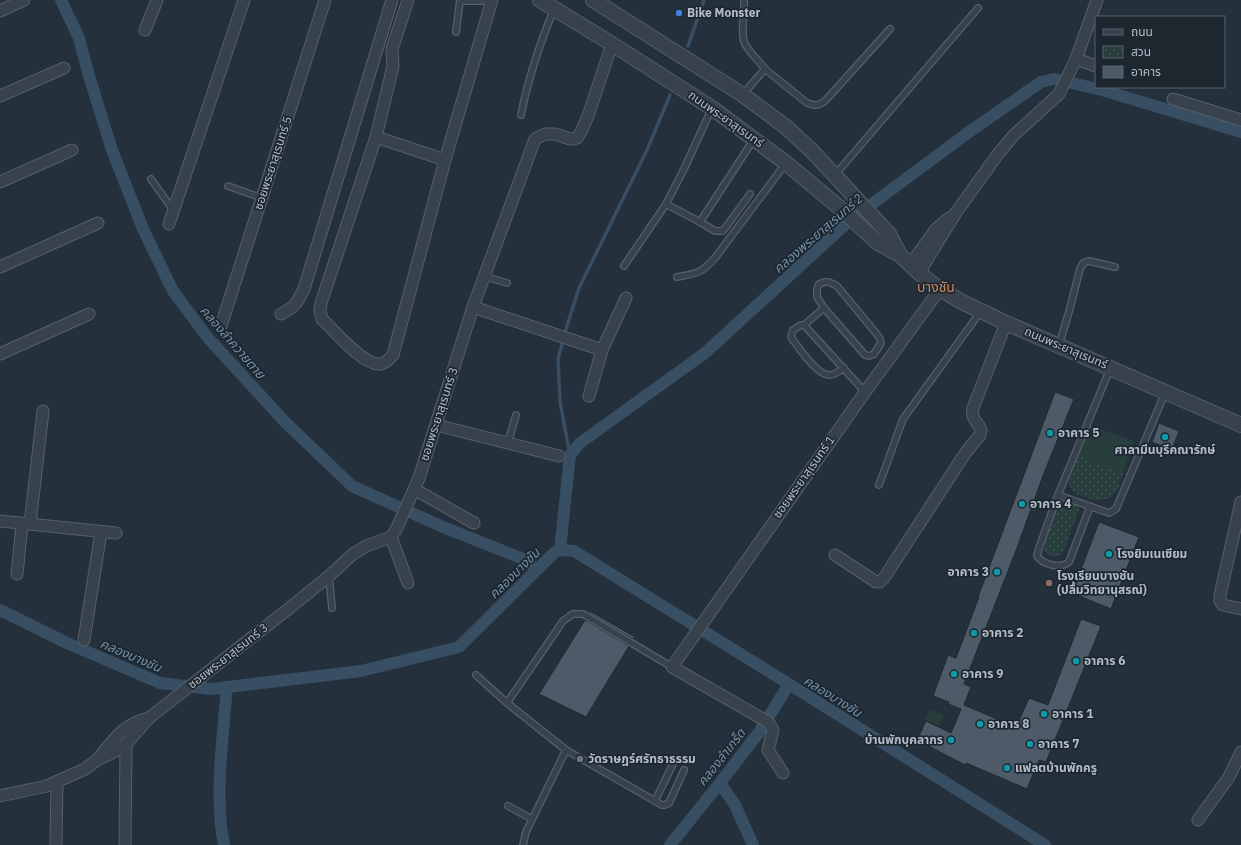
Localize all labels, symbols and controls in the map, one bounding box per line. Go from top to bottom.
place label: Bike Monster [687,5,761,20]
marker: Bike Monster [674,8,684,18]
legend [1095,16,1225,88]
text: ถนน [1131,24,1153,39]
text: สวน [1131,44,1151,59]
text: อาคาร [1131,64,1161,79]
street label: ถนนพระยาสุเรนทร์ [686,87,767,151]
street label: ซอยพระยาสุเรนทร์ 5 [250,114,295,212]
water label: คลองพระยาสุเรนทร์ 2 [770,190,867,277]
district label: บางชัน [917,278,955,296]
water label: คลองลำควายตาย [196,302,270,383]
street label: ถนนพระยาสุเรนทร์ [1022,323,1111,372]
street label: ซอยพระยาสุเรนทร์ 3 [416,365,461,463]
place label: อาคาร 5 [1058,425,1100,440]
marker: อาคาร 5 [1045,428,1055,438]
street label: ซอยพระยาสุเรนทร์ 1 [769,432,838,521]
marker: ศาลามีนบุรีคณารักษ์ [1160,432,1170,442]
place label: ศาลามีนบุรีคณารักษ์ [1115,442,1215,457]
place label: อาคาร 4 [1030,496,1072,511]
marker: อาคาร 4 [1017,499,1027,509]
water label: คลองบางชัน [485,544,544,602]
place label: โรงยิมเนเซียม [1117,546,1187,561]
marker: โรงยิมเนเซียม [1104,549,1114,559]
place label: อาคาร 3 [947,564,989,579]
marker: อาคาร 3 [992,567,1002,577]
place label: โรงเรียนบางชัน (ปลื้มวิทยานุสรณ์) [1057,568,1147,597]
marker: โรงเรียนบางชัน (ปลื้มวิทยานุสรณ์) [1044,578,1054,588]
street label: ซอยพระยาสุเรนทร์ 3 [185,620,271,692]
place label: อาคาร 2 [982,625,1024,640]
marker: อาคาร 2 [969,628,979,638]
water label: คลองบางชัน [98,635,165,676]
place label: อาคาร 6 [1084,653,1126,668]
marker: อาคาร 6 [1071,656,1081,666]
place label: อาคาร 9 [962,666,1004,681]
marker: อาคาร 9 [949,669,959,679]
water label: คลองบางชัน [801,672,866,721]
place label: อาคาร 1 [1052,706,1094,721]
marker: อาคาร 1 [1039,709,1049,719]
place label: อาคาร 8 [988,716,1030,731]
marker: อาคาร 8 [975,719,985,729]
water label: คลองลำเกร็ด [694,724,750,790]
place label: บ้านพักบุคลากร [865,732,943,747]
marker: บ้านพักบุคลากร [946,735,956,745]
place label: อาคาร 7 [1038,736,1080,751]
marker: อาคาร 7 [1025,739,1035,749]
place label: วัดราษฎร์ศรัทธาธรรม [588,751,696,766]
marker: วัดราษฎร์ศรัทธาธรรม [575,754,585,764]
place label: แฟลตบ้านพักครู [1015,760,1097,776]
marker: แฟลตบ้านพักครู [1002,763,1012,773]

